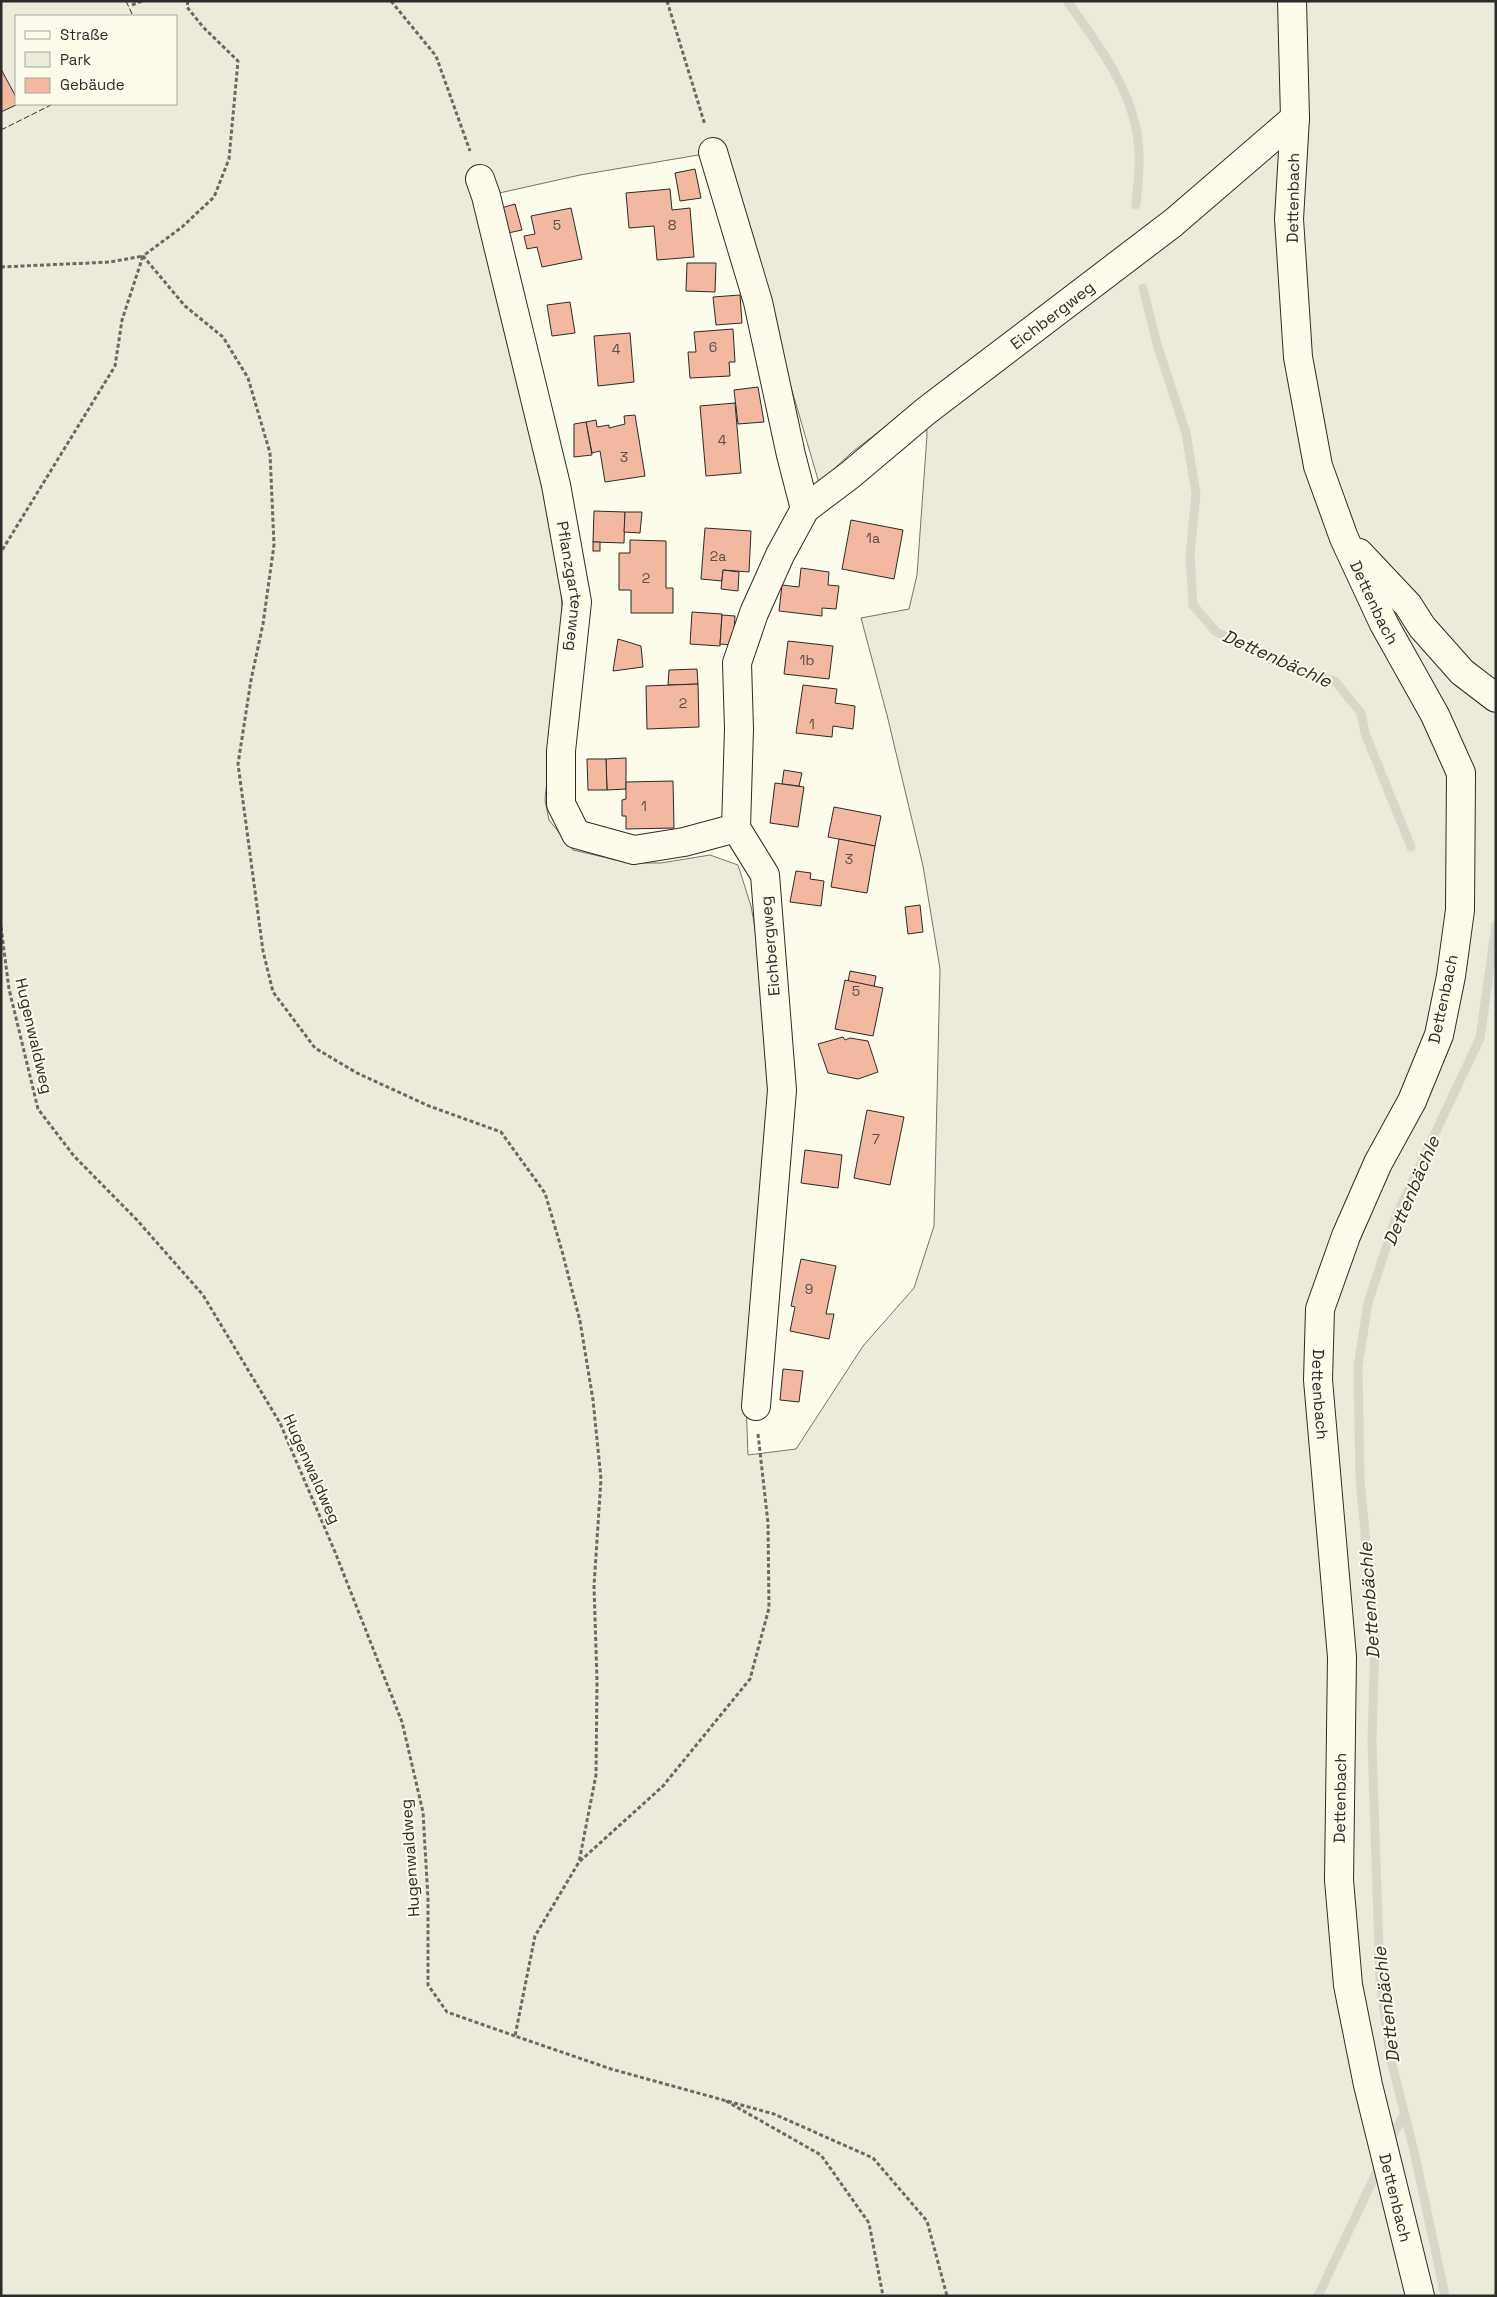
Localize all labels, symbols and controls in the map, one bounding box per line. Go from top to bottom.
legend [15,15,178,105]
text: Straße [60,25,109,44]
text: Park [60,50,91,69]
text: Gebäude [60,75,125,94]
street label: Dettenbach [1282,153,1304,243]
house number: 5 [553,216,561,234]
house number: 8 [668,216,677,234]
street label: Eichbergweg [1006,276,1098,354]
house number: 6 [709,338,717,356]
house number: 4 [612,340,621,358]
house number: 4 [718,431,727,449]
house number: 3 [620,448,628,466]
street label: Pflanzgartenweg [552,519,588,652]
house number: 1a [866,529,880,547]
house number: 2a [710,547,726,565]
street label: Dettenbach [1345,557,1404,648]
house number: 2 [642,569,650,587]
water label: Dettenbächle [1219,624,1336,693]
house number: 1b [800,651,814,669]
house number: 2 [679,694,687,712]
house number: 1 [809,715,815,733]
house number: 1 [641,797,647,815]
house number: 3 [845,850,853,868]
street label: Eichbergweg [755,895,785,997]
street label: Dettenbach [1423,953,1463,1045]
street label: Hugenwaldweg [10,976,58,1096]
house number: 5 [852,982,860,1000]
house number: 7 [872,1130,880,1148]
water label: Dettenbächle [1378,1131,1445,1249]
house number: 9 [805,1280,813,1298]
street label: Dettenbach [1307,1349,1334,1440]
street label: Hugenwaldweg [278,1411,346,1527]
water label: Dettenbächle [1353,1541,1385,1660]
street label: Dettenbach [1329,1753,1351,1843]
street label: Hugenwaldweg [395,1798,425,1918]
water label: Dettenbächle [1367,1944,1405,2064]
street label: Dettenbach [1375,2151,1417,2244]

